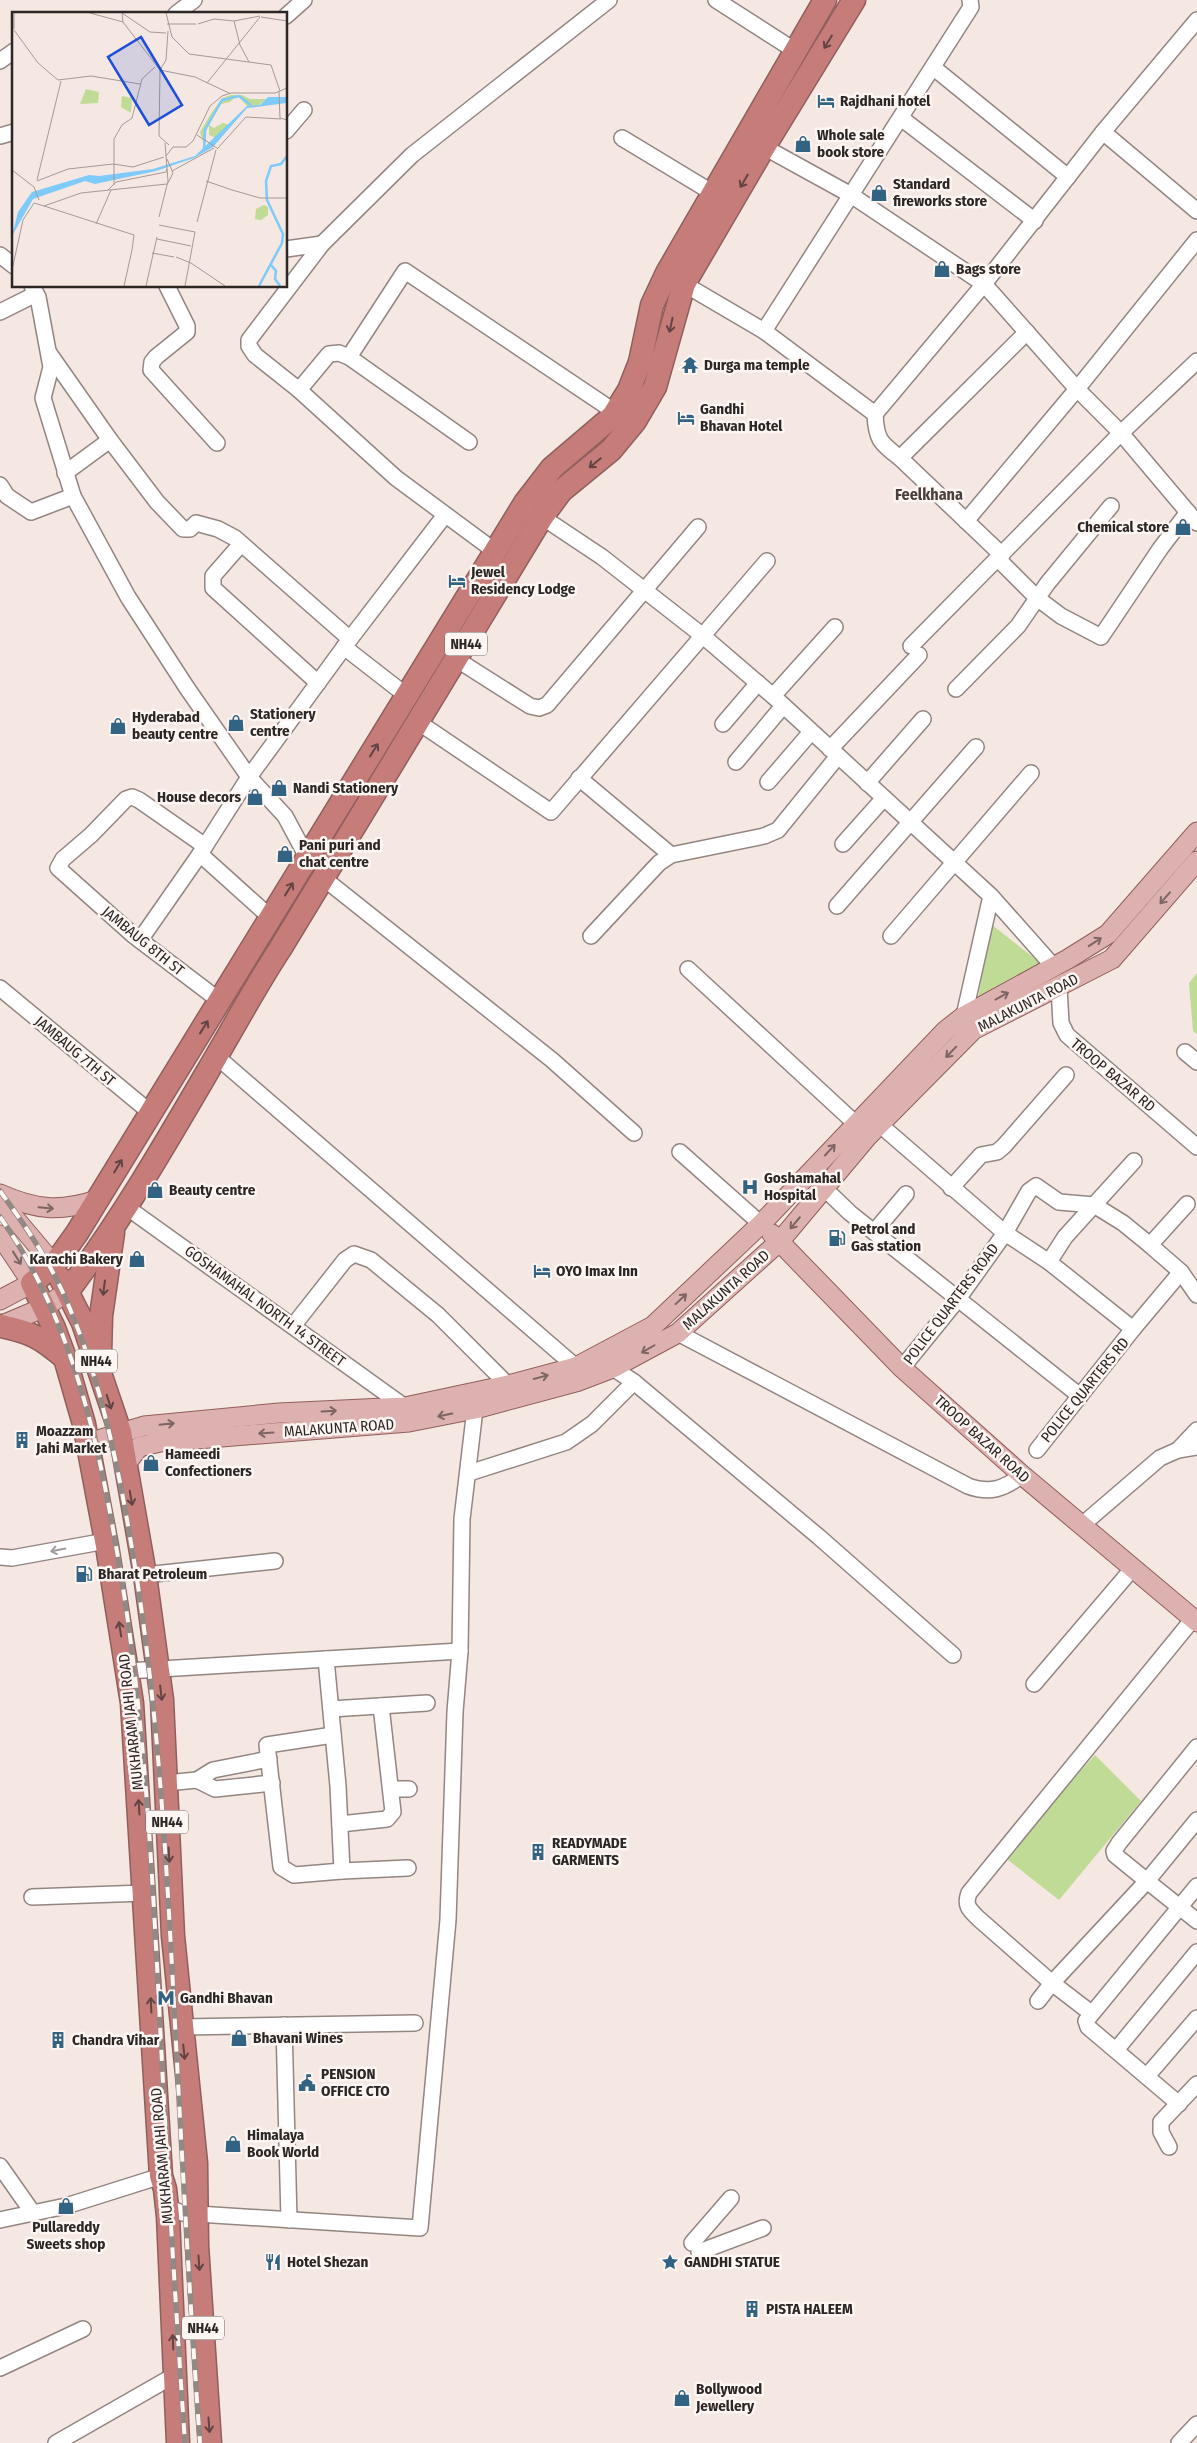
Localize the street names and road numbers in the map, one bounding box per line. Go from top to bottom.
road number: NH44 [445,633,487,656]
street label: JAMBAUG 8TH ST [98,902,188,980]
street label: MALAKUNTA ROAD [975,970,1081,1036]
street label: JAMBAUG 7TH ST [31,1012,119,1090]
street label: TROOP BAZAR RD [1067,1034,1159,1116]
street label: POLICE QUARTERS ROAD [900,1240,1002,1368]
street label: GOSHAMAHAL NORTH 14 STREET [181,1242,349,1370]
street label: MALAKUNTA ROAD [679,1246,773,1334]
street label: POLICE QUARTERS RD [1037,1334,1133,1446]
road number: NH44 [75,1350,117,1372]
street label: TROOP BAZAR ROAD [931,1392,1033,1486]
street label: MALAKUNTA ROAD [283,1415,395,1441]
street label: MUKHARAM JAHI ROAD [115,1653,147,1791]
road number: NH44 [146,1810,188,1834]
street label: MUKHARAM JAHI ROAD [147,2087,177,2225]
road number: NH44 [182,2316,224,2340]

